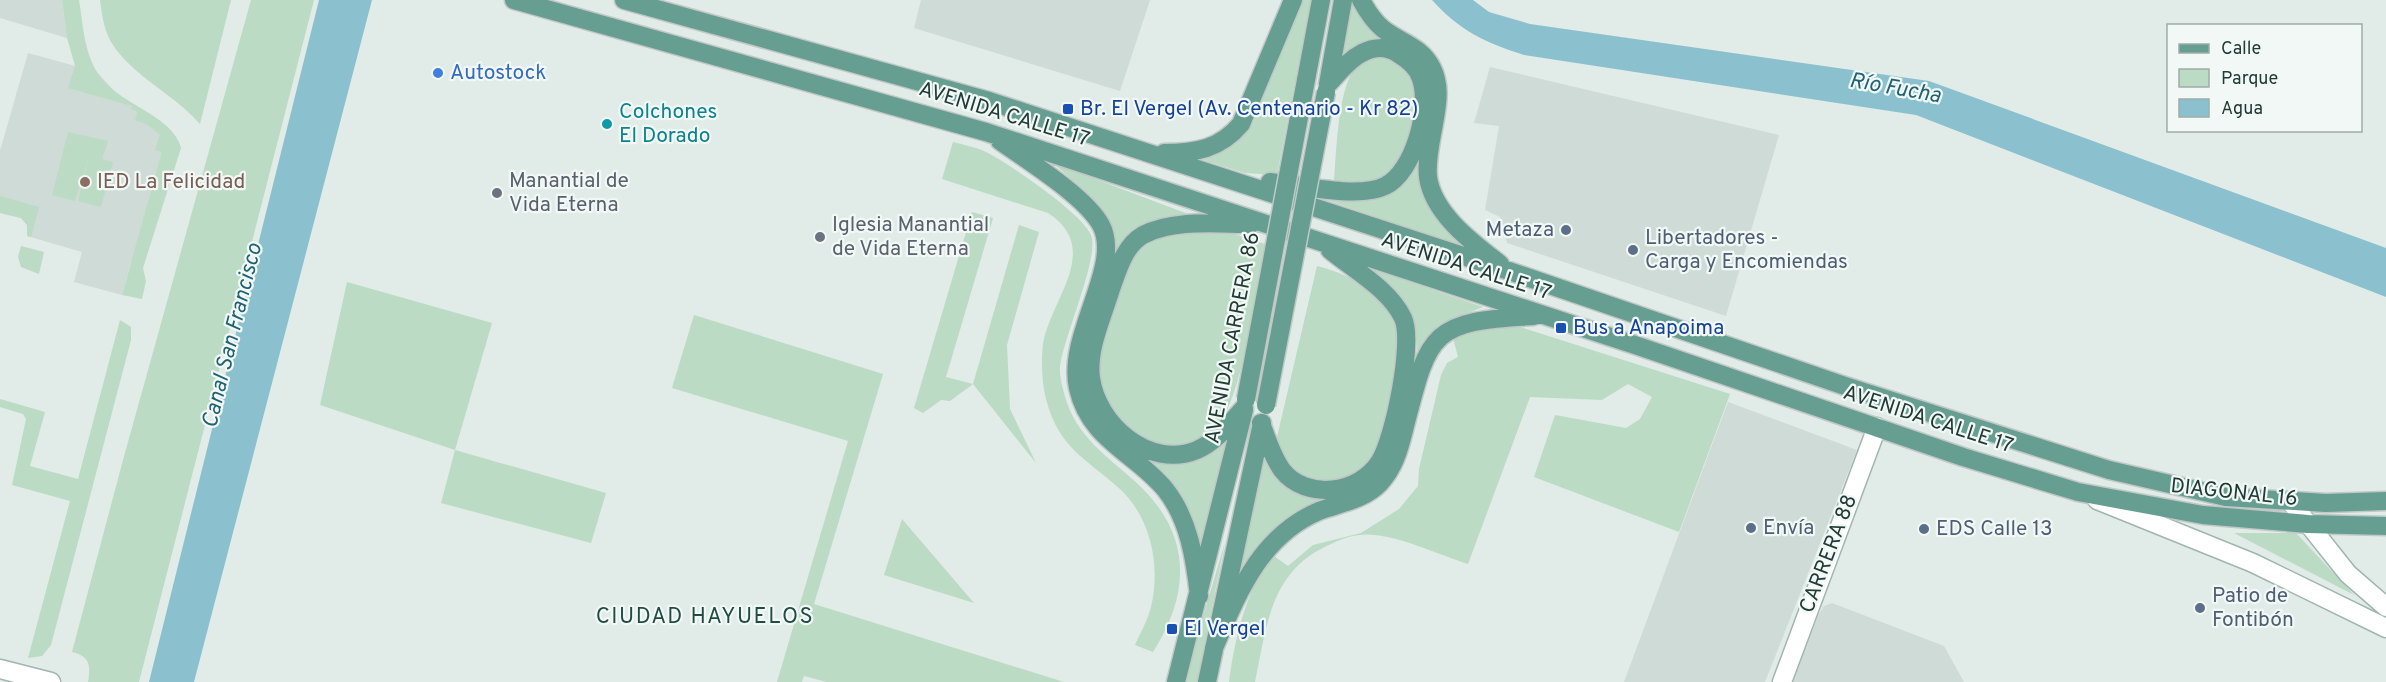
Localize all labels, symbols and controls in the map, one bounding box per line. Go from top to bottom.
legend [2167,24,2362,132]
text: Calle [2221,38,2261,61]
place label: Autostock [450,60,546,87]
marker: Autostock [431,66,445,80]
water label: Río Fucha [1847,68,1943,110]
text: Parque [2221,68,2278,91]
street label: AVENIDA CALLE 17 [915,76,1093,154]
place label: Br. El Vergel (Av. Centenario - Kr 82) [1080,96,1419,123]
text: Agua [2221,98,2263,121]
place label: Colchones El Dorado [619,99,717,150]
marker: Br. El Vergel (Av. Centenario - Kr 82) [1061,102,1075,116]
marker: Colchones El Dorado [600,117,614,131]
place label: Manantial de Vida Eterna [509,168,629,219]
place label: IED La Felicidad [97,169,245,196]
marker: IED La Felicidad [78,175,92,189]
marker: Manantial de Vida Eterna [490,186,504,200]
place label: Iglesia Manantial de Vida Eterna [832,212,989,263]
place label: Metaza [1486,217,1554,244]
marker: Metaza [1559,223,1573,237]
place label: Libertadores - Carga y Encomiendas [1645,225,1848,276]
street label: AVENIDA CALLE 17 [1378,227,1554,307]
marker: Iglesia Manantial de Vida Eterna [813,230,827,244]
street label: AVENIDA CARRERA 86 [1199,230,1267,446]
water label: Canal San Francisco [197,240,269,431]
marker: Libertadores - Carga y Encomiendas [1626,243,1640,257]
place label: Bus a Anapoima [1573,315,1724,342]
marker: Bus a Anapoima [1554,321,1568,335]
street label: AVENIDA CALLE 17 [1840,380,2016,460]
street label: DIAGONAL 16 [2169,473,2299,513]
street label: CARRERA 88 [1794,491,1864,617]
place label: Envía [1763,515,1814,542]
place label: EDS Calle 13 [1936,516,2053,543]
marker: Envía [1744,521,1758,535]
marker: EDS Calle 13 [1917,522,1931,536]
place label: Patio de Fontibón [2212,583,2294,634]
marker: Patio de Fontibón [2193,601,2207,615]
district label: CIUDAD HAYUELOS [596,604,814,631]
place label: El Vergel [1184,616,1266,643]
marker: El Vergel [1165,622,1179,636]

